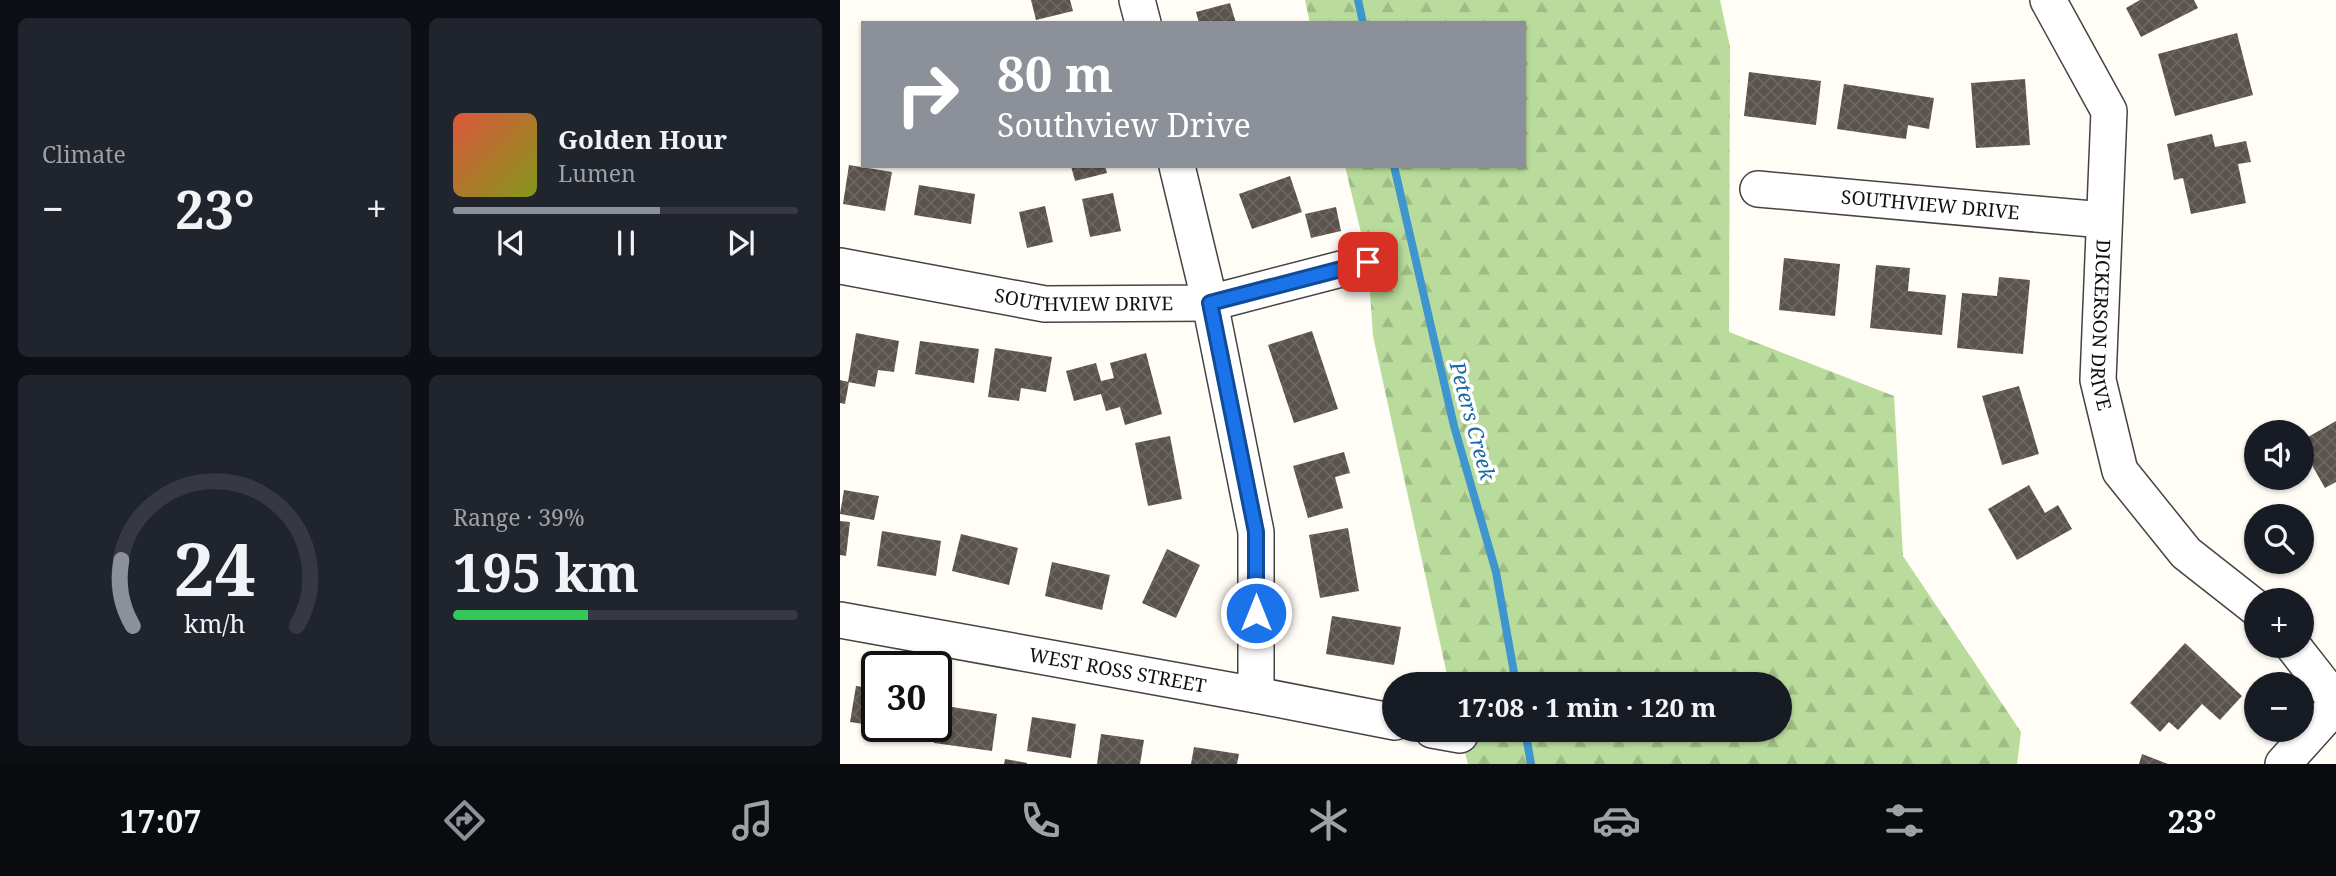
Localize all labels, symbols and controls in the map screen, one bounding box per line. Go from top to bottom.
text: 80 m [997,40,1113,106]
icon: right [882,49,973,140]
text: Southview Drive [997,103,1251,146]
text: Golden Hour [558,121,727,157]
text: Climate [42,138,126,170]
text: Lumen [558,157,636,189]
text: 23° [175,173,255,244]
text: − [42,182,64,234]
text: + [366,182,387,234]
street label: SOUTHVIEW DRIVE [1840,184,2021,225]
icon: previous [492,224,530,262]
icon: pause [607,224,645,262]
icon: next [722,224,760,262]
pin [1338,232,1398,292]
street label: DICKERSON DRIVE [2085,239,2118,413]
icon: arrive [1349,243,1387,281]
street label: SOUTHVIEW DRIVE [993,282,1173,317]
water label: Peters Creek [1443,357,1503,484]
map controls [2244,420,2314,742]
button: sound [2244,420,2314,490]
text: Range · 39% [453,501,585,533]
button: search [2244,504,2314,574]
text: 24 [173,519,256,618]
text: 195 km [453,536,639,607]
position arrow [1219,576,1293,650]
button: + [2244,588,2314,658]
text: km/h [184,606,245,640]
street label: WEST ROSS STREET [1027,641,1209,699]
speed limit sign: 30 [861,651,952,742]
button: − [2244,672,2314,742]
text: 17:08 · 1 min · 120 m [1457,689,1717,725]
icon: directions [440,796,489,845]
icon: music [728,796,777,845]
icon: phone [1016,796,1065,845]
icon: climate [1304,796,1353,845]
icon: car [1592,796,1641,845]
icon: filters [1880,796,1929,845]
text: 17:07 [119,799,201,842]
text: 23° [2168,799,2216,842]

